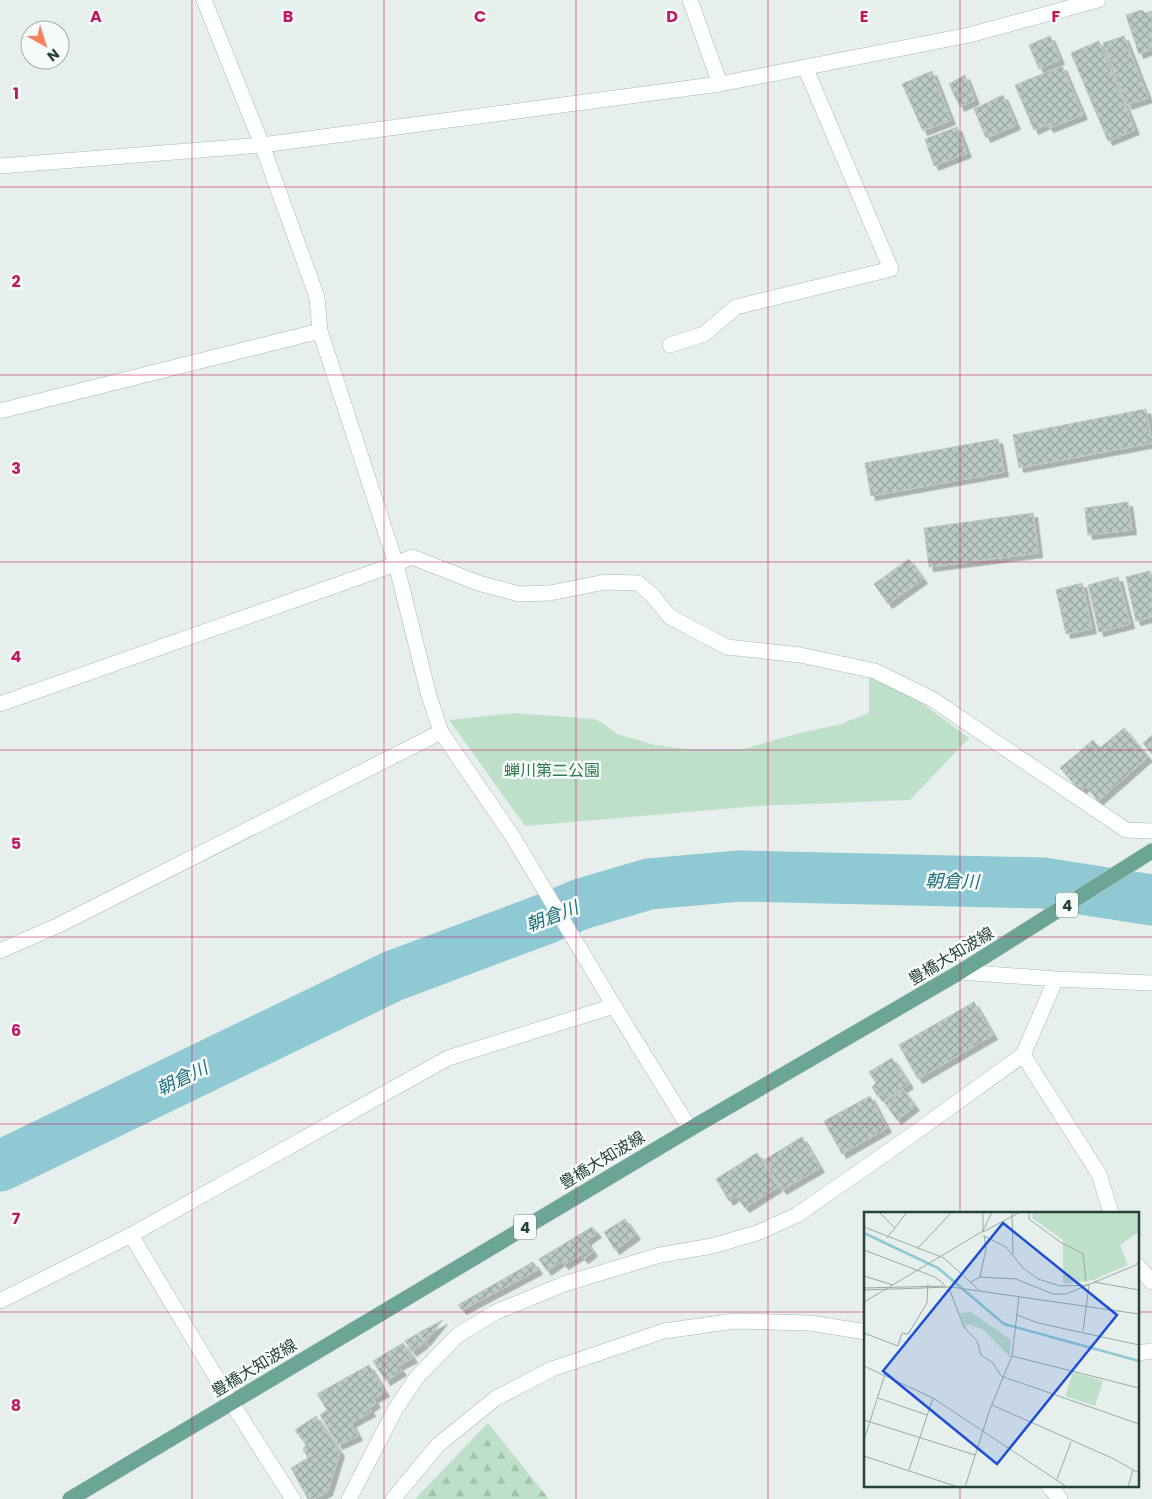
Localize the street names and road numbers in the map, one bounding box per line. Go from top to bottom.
road number: 4 [1056,892,1078,918]
street label: 豊橋大知波線 [904,921,998,991]
street label: 豊橋大知波線 [555,1125,649,1195]
road number: 4 [514,1214,536,1240]
street label: 豊橋大知波線 [207,1333,301,1403]

